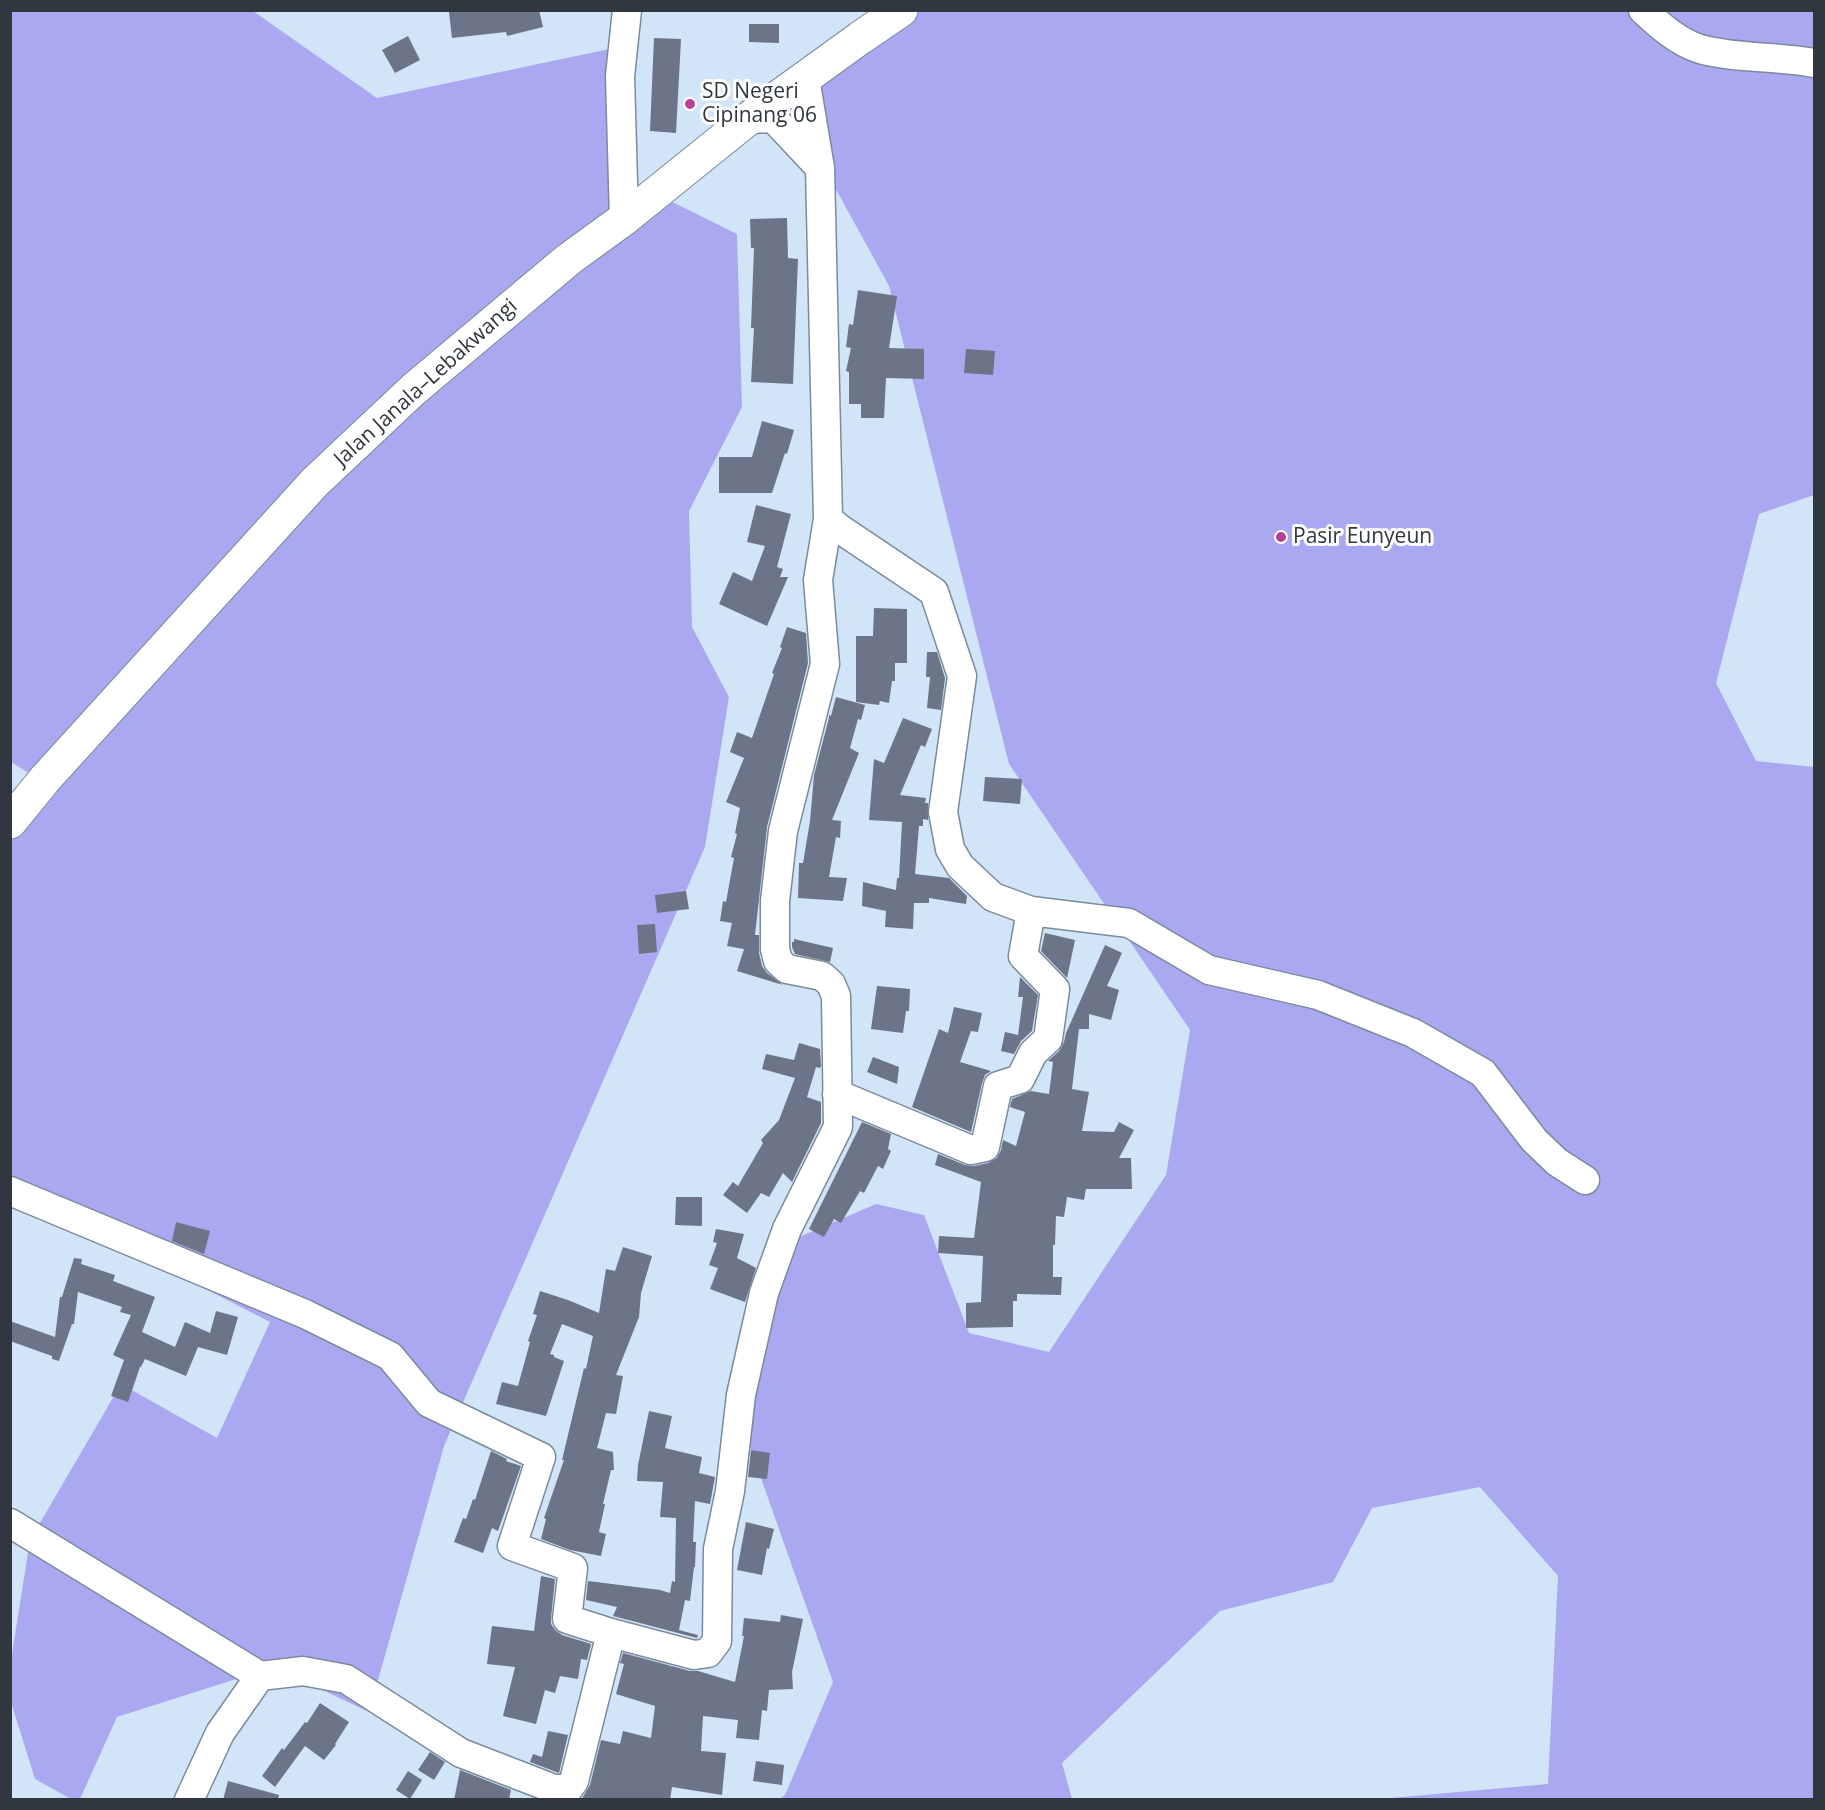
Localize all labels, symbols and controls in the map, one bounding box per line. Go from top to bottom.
place label: SD Negeri Cipinang 06 [702,79,817,129]
marker: SD Negeri Cipinang 06 [683,97,697,111]
street label: Jalan Janala–Lebakwangi [329,294,523,472]
place label: Pasir Eunyeun [1293,524,1432,550]
marker: Pasir Eunyeun [1274,530,1288,544]

